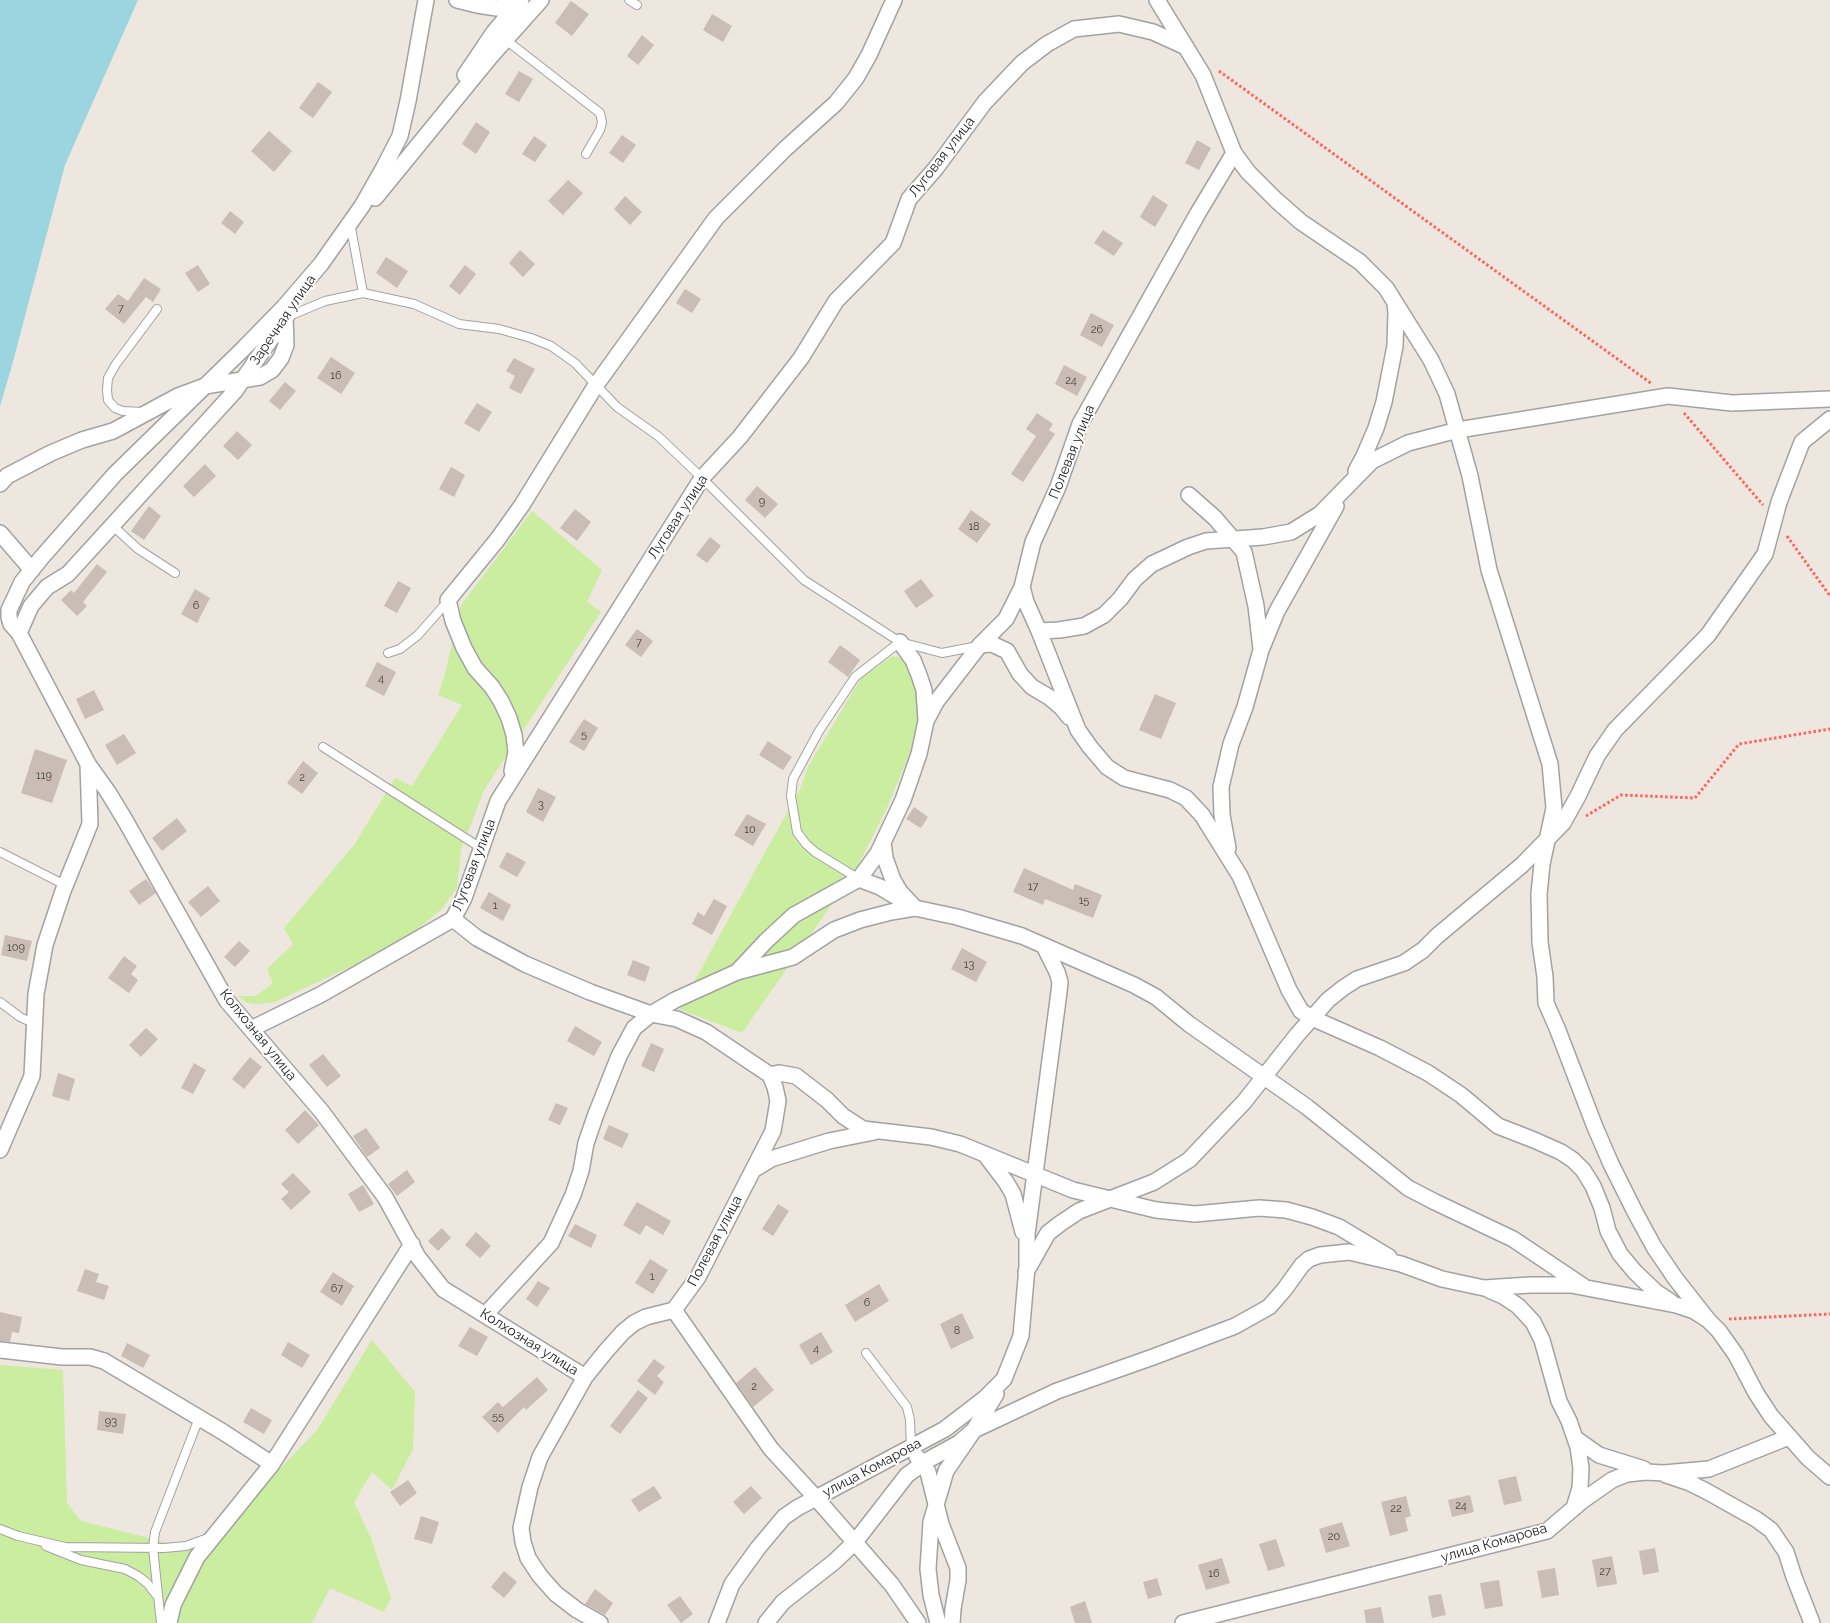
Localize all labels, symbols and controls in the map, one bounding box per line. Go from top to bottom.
street label: Луговая улица [905,113,979,201]
street label: Заречная улица [247,272,319,368]
house number: 7 [118,302,124,316]
house number: 26 [1091,323,1103,337]
house number: 16 [330,369,342,383]
house number: 24 [1065,374,1077,388]
street label: Полевая улица [1045,402,1099,502]
street label: Луговая улица [644,472,712,562]
house number: 9 [759,495,765,509]
house number: 18 [968,520,980,534]
house number: 6 [193,599,199,613]
house number: 7 [636,636,642,650]
house number: 4 [378,672,384,686]
house number: 5 [581,728,587,742]
house number: 119 [36,769,52,783]
house number: 2 [299,771,305,785]
house number: 3 [538,798,544,812]
street label: Луговая улица [449,817,499,913]
house number: 10 [744,823,756,837]
house number: 17 [1028,880,1038,894]
house number: 15 [1079,894,1089,908]
house number: 1 [493,899,497,913]
house number: 109 [7,941,25,955]
house number: 13 [964,958,974,972]
street label: Колхозная улица [216,986,300,1084]
street label: Полевая улица [684,1193,746,1289]
house number: 1 [650,1270,654,1284]
house number: 67 [331,1282,343,1296]
house number: 6 [864,1296,870,1310]
street label: Колхозная улица [477,1305,581,1379]
house number: 8 [954,1324,960,1338]
house number: 4 [813,1342,819,1356]
house number: 2 [751,1380,757,1394]
house number: 55 [492,1410,504,1424]
house number: 93 [105,1415,117,1429]
street label: улица Комарова [820,1435,924,1501]
house number: 24 [1455,1499,1467,1513]
house number: 22 [1390,1502,1402,1516]
street label: улица Комарова [1439,1520,1549,1566]
house number: 20 [1328,1530,1340,1544]
house number: 27 [1599,1565,1611,1579]
house number: 16 [1208,1567,1220,1581]

